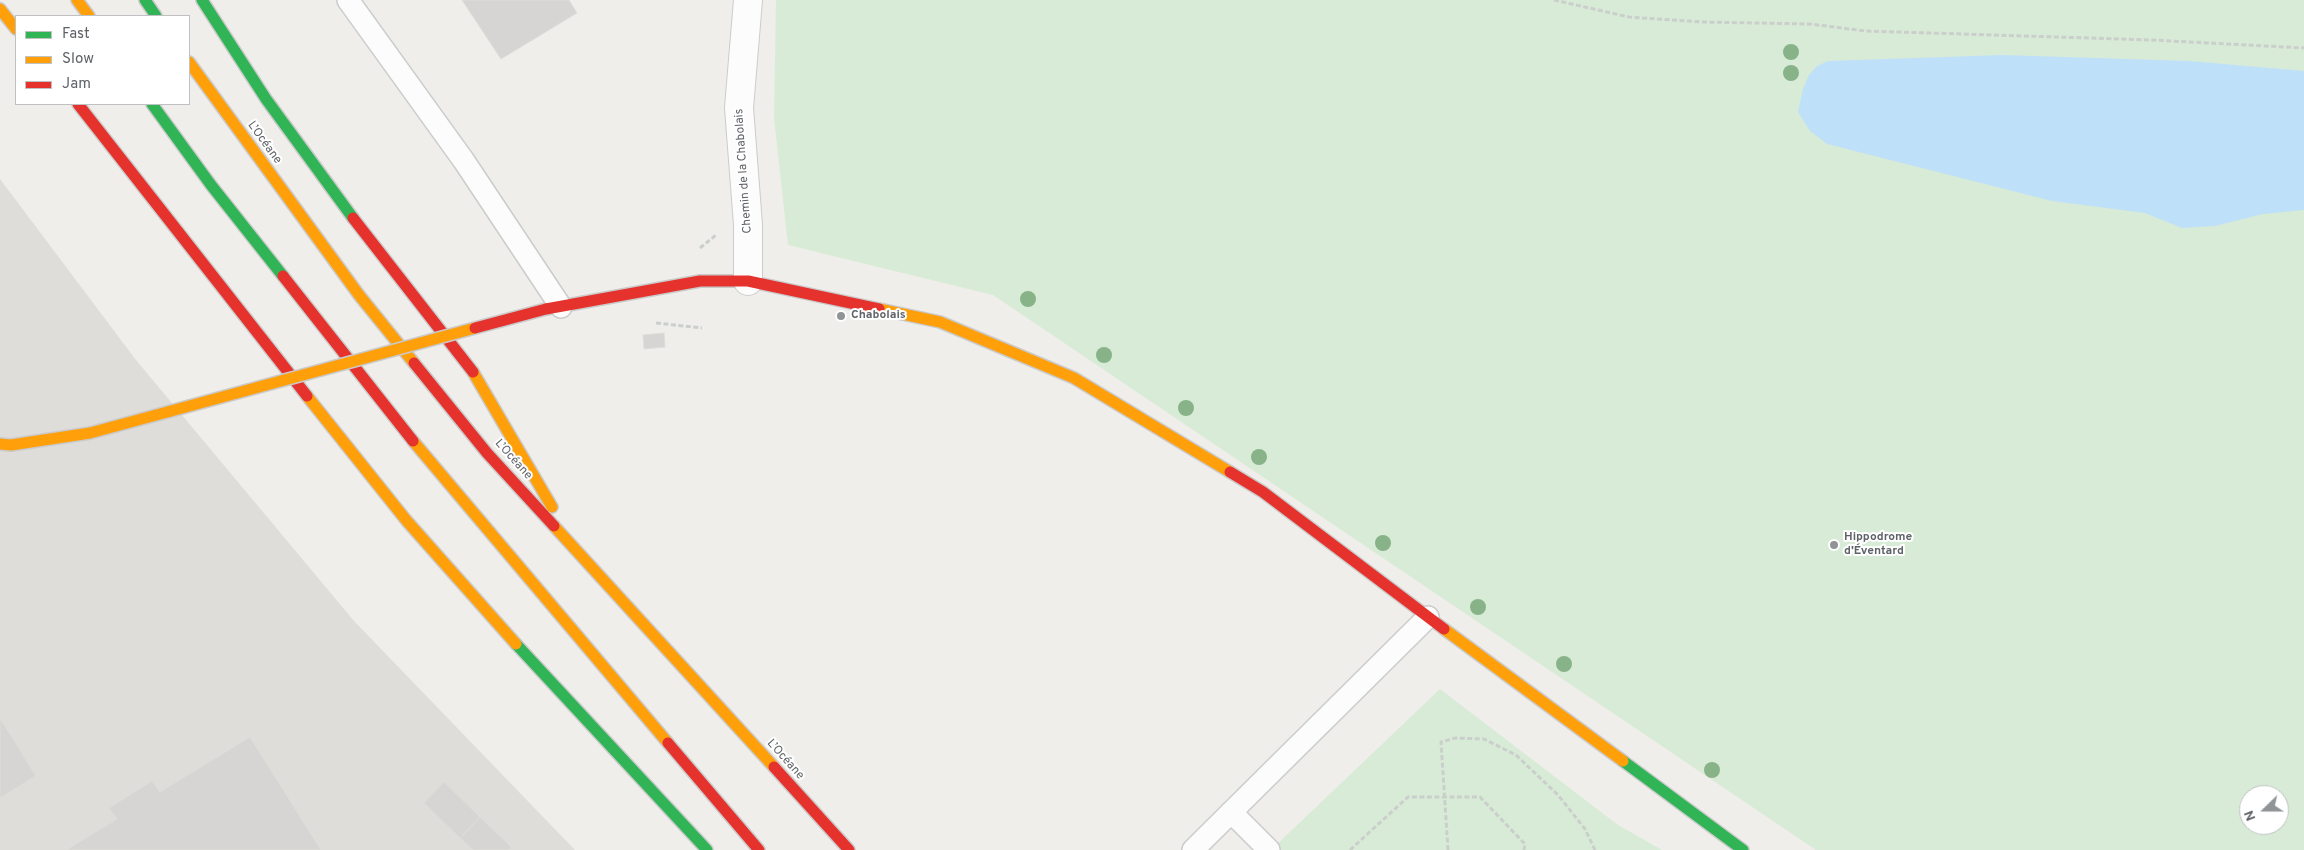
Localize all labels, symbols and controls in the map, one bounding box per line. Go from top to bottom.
legend [15,15,190,105]
text: Fast [62,25,90,44]
text: Slow [62,50,94,69]
text: Jam [62,75,91,94]
street label: Chemin de la Chabolais [732,108,756,234]
street label: L’Océane [244,119,284,167]
place label: Chabolais [851,309,906,323]
marker: Chabolais [835,310,847,322]
street label: L’Océane [491,437,535,483]
place label: Hippodrome d'Éventard [1844,531,1912,559]
marker: Hippodrome d'Éventard [1828,539,1840,551]
street label: L’Océane [763,737,807,783]
north arrow [2239,785,2289,835]
text: N [2241,808,2260,823]

